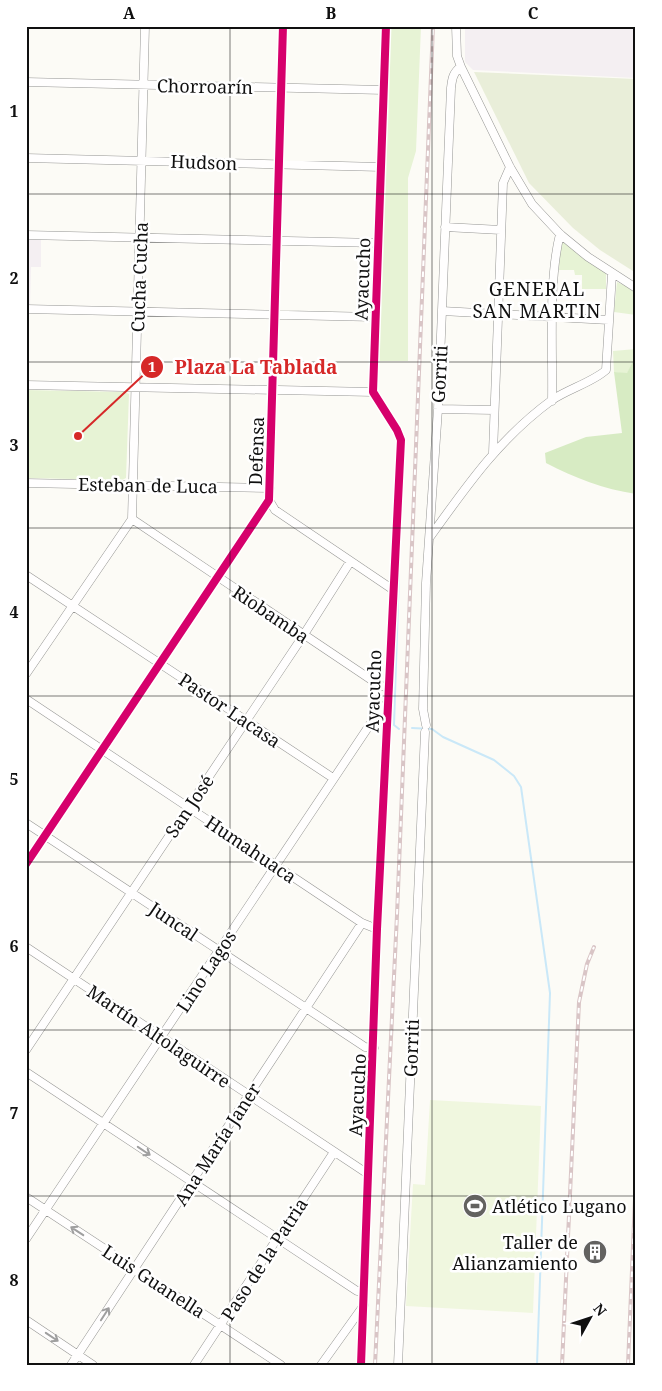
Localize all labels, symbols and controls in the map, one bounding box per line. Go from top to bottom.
text: A [123,2,136,24]
text: B [326,2,337,24]
text: C [528,2,539,24]
street label: Chorroarín [157,73,254,99]
text: 1 [9,100,19,122]
street label: Hudson [170,149,238,175]
street label: Cucha Cucha [125,221,153,333]
street label: Ayacucho [349,237,375,321]
text: 2 [9,267,19,289]
district label: GENERAL SAN MARTIN [472,276,602,324]
street label: Gorriti [425,344,453,404]
callout: Plaza La Tablada [139,350,347,384]
text: Plaza La Tablada [175,354,337,380]
text: 1 [148,356,156,376]
street label: Defensa [243,416,269,486]
text: 3 [9,434,19,456]
street label: Esteban de Luca [78,472,218,498]
street label: Riobamba [228,580,314,648]
text: 4 [9,601,19,623]
street label: Ayacucho [360,649,386,733]
street label: Pastor Lacasa [175,667,285,753]
text: 5 [9,768,19,790]
street label: San José [159,770,219,842]
street label: Humahuaca [201,810,301,888]
street label: Juncal [144,895,203,946]
street label: Lino Lagos [171,925,241,1017]
text: 6 [9,935,19,957]
street label: Martín Altolaguirre [83,979,235,1093]
street label: Gorriti [398,1018,424,1077]
street label: Ayacucho [343,1053,371,1137]
street label: Ana María Janer [168,1078,266,1210]
text: 7 [9,1102,19,1124]
one-way arrow [136,1146,150,1156]
street label: Paso de la Patria [215,1193,313,1325]
sports icon: Atlético Lugano [462,1193,488,1219]
place label: Atlético Lugano [492,1194,627,1218]
one-way arrow [71,1226,85,1236]
place label: Taller de Alianzamiento [452,1230,578,1275]
street label: Luis Guanella [98,1239,210,1323]
building icon: Taller de Alianzamiento [582,1239,608,1265]
text: 8 [9,1269,19,1291]
north arrow [564,1294,614,1344]
text: N [590,1299,611,1320]
one-way arrow [100,1307,110,1321]
one-way arrow [45,1332,59,1343]

